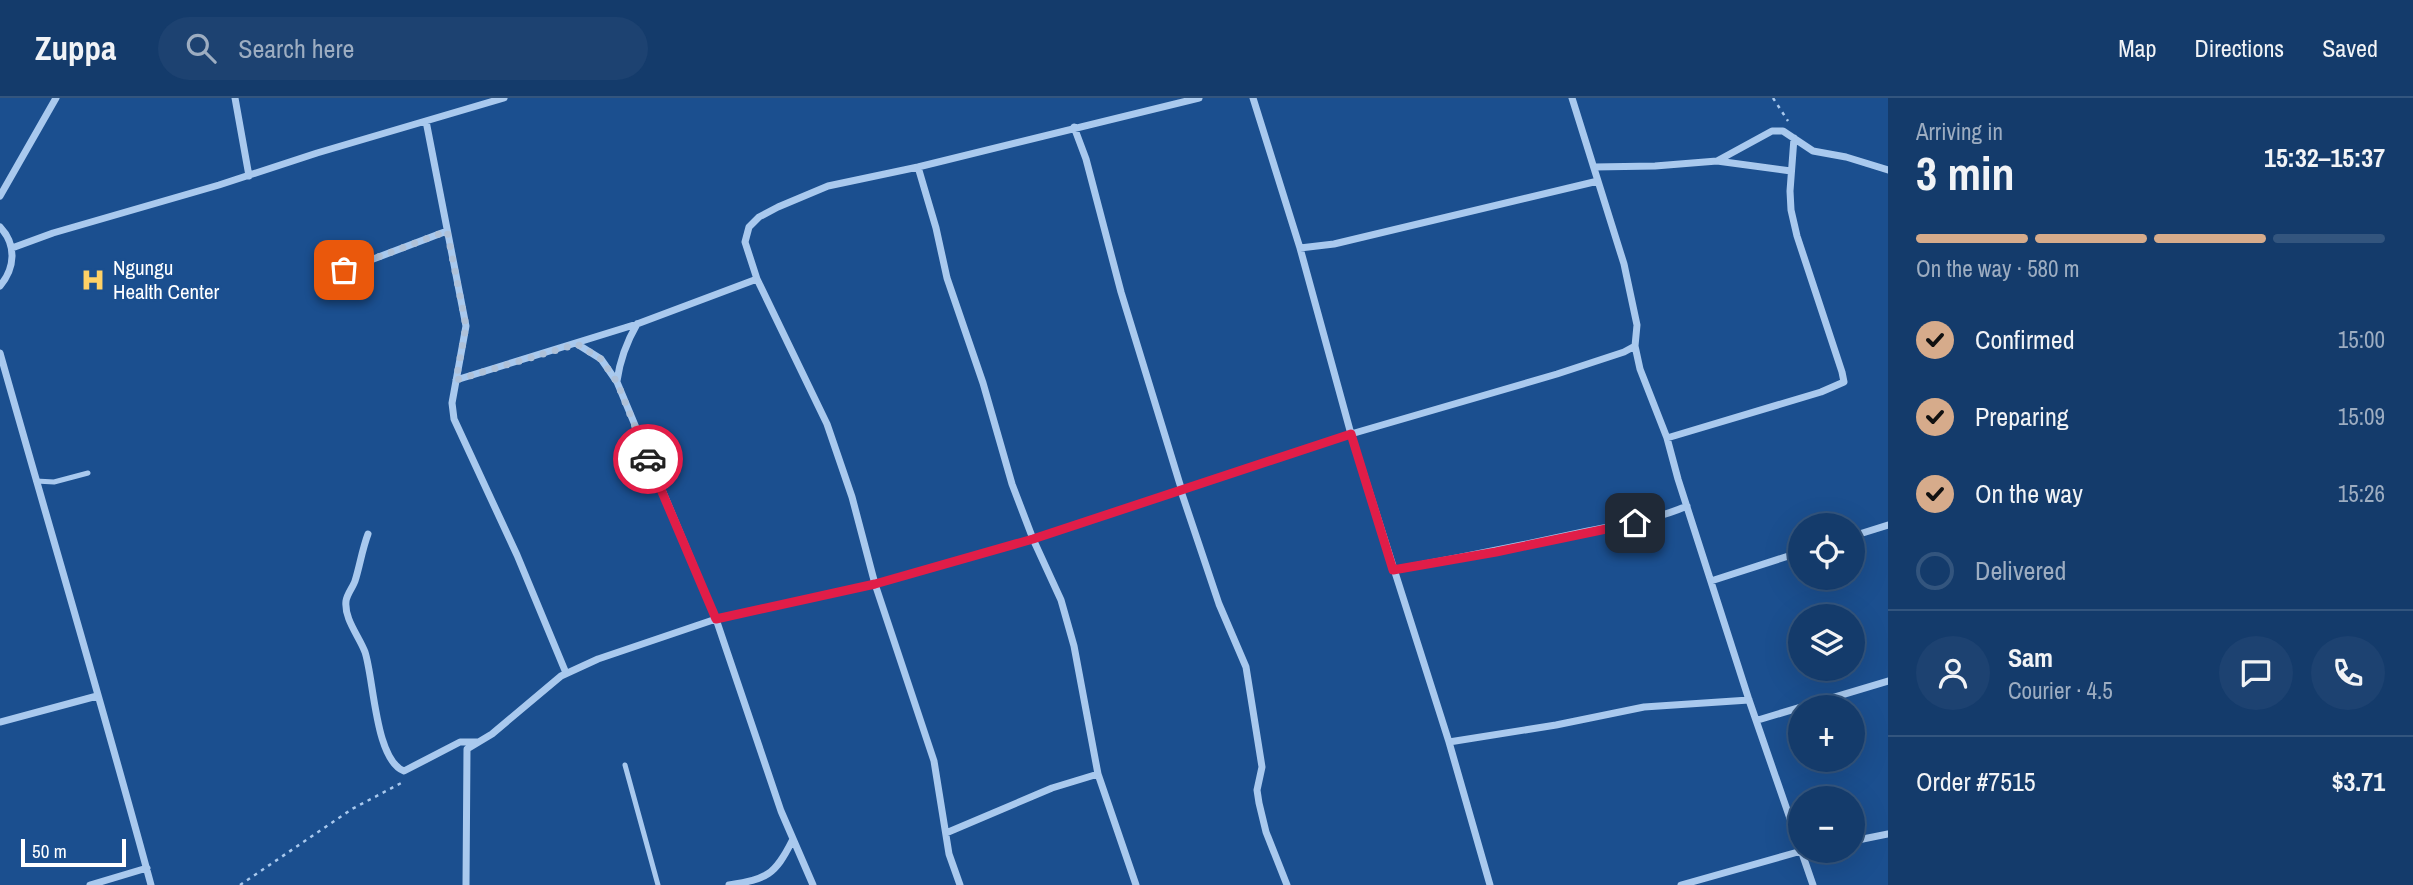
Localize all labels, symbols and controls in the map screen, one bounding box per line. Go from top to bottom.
search box [158,17,648,80]
text: Zuppa [35,26,116,70]
icon: search [182,29,220,67]
text: Search here [238,31,354,66]
text: Map [2118,32,2156,64]
text: Directions [2194,32,2284,64]
text: Saved [2322,32,2378,64]
text: Arriving in [1916,116,2003,147]
text: 15:32–15:37 [2264,140,2385,175]
text: 3 min [1916,142,2015,204]
pin [314,240,374,300]
icon: bag [325,251,363,289]
place label: Ngungu Health Center [113,253,220,306]
text: On the way · 580 m [1916,253,2080,284]
hospital icon: Ngungu Health Center [79,266,107,294]
icon: check [1916,321,1954,359]
text: Confirmed [1975,322,2075,357]
text: 15:00 [2338,324,2385,355]
icon: check [1916,398,1954,436]
text: Preparing [1975,399,2069,434]
text: 15:09 [2338,401,2385,432]
courier [613,424,683,494]
icon: car [629,440,667,478]
icon: check [1916,475,1954,513]
text: On the way [1975,476,2083,511]
text: 15:26 [2338,478,2385,509]
pin [1605,493,1665,553]
icon: home [1616,504,1654,542]
map controls [1788,513,1865,863]
button: locate [1788,513,1865,590]
text: Delivered [1975,553,2066,588]
button: layers [1788,604,1865,681]
button: person [1916,636,1990,710]
button: chat [2219,636,2293,710]
button: phone [2311,636,2385,710]
text: Sam [2008,640,2053,675]
text: Courier · 4.5 [2008,675,2113,706]
button: + [1788,695,1865,772]
text: Order #7515 [1916,764,2036,799]
text: $3.71 [2332,764,2385,799]
button: − [1788,786,1865,863]
scale bar [21,836,126,868]
text: 50 m [32,838,67,864]

